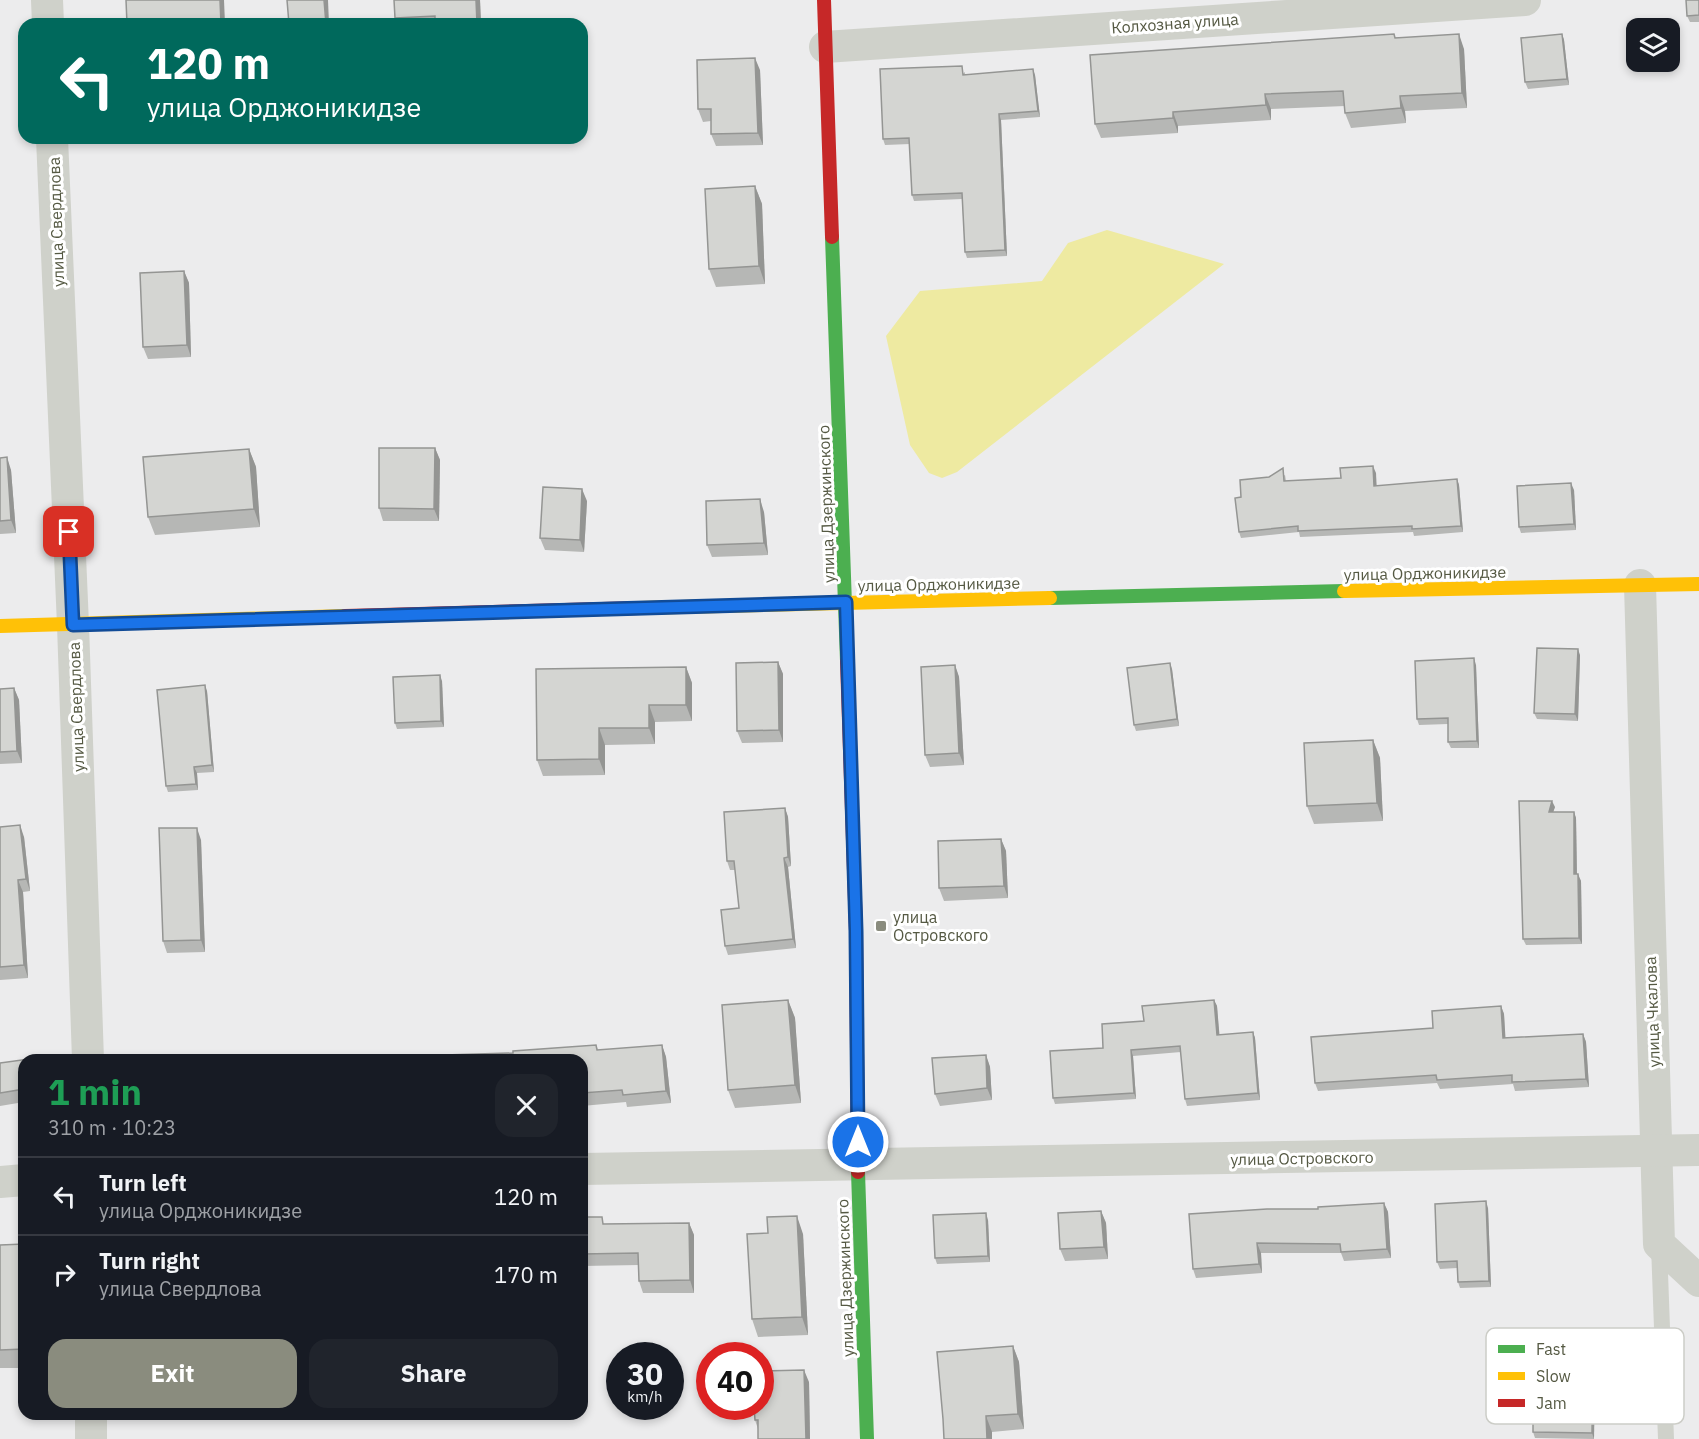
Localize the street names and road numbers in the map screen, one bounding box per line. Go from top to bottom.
street label: Колхозная улица [1111,9,1240,37]
street label: улица Свердлова [44,156,68,287]
street label: улица Дзержинского [813,425,839,583]
street label: улица Орджоникидзе [1344,562,1507,584]
street label: улица Орджоникидзе [858,573,1021,595]
street label: улица Свердлова [64,641,88,772]
street label: улица Чкалова [1640,956,1664,1068]
street label: улица Островского [1230,1147,1374,1169]
street label: улица Дзержинского [832,1199,858,1357]

